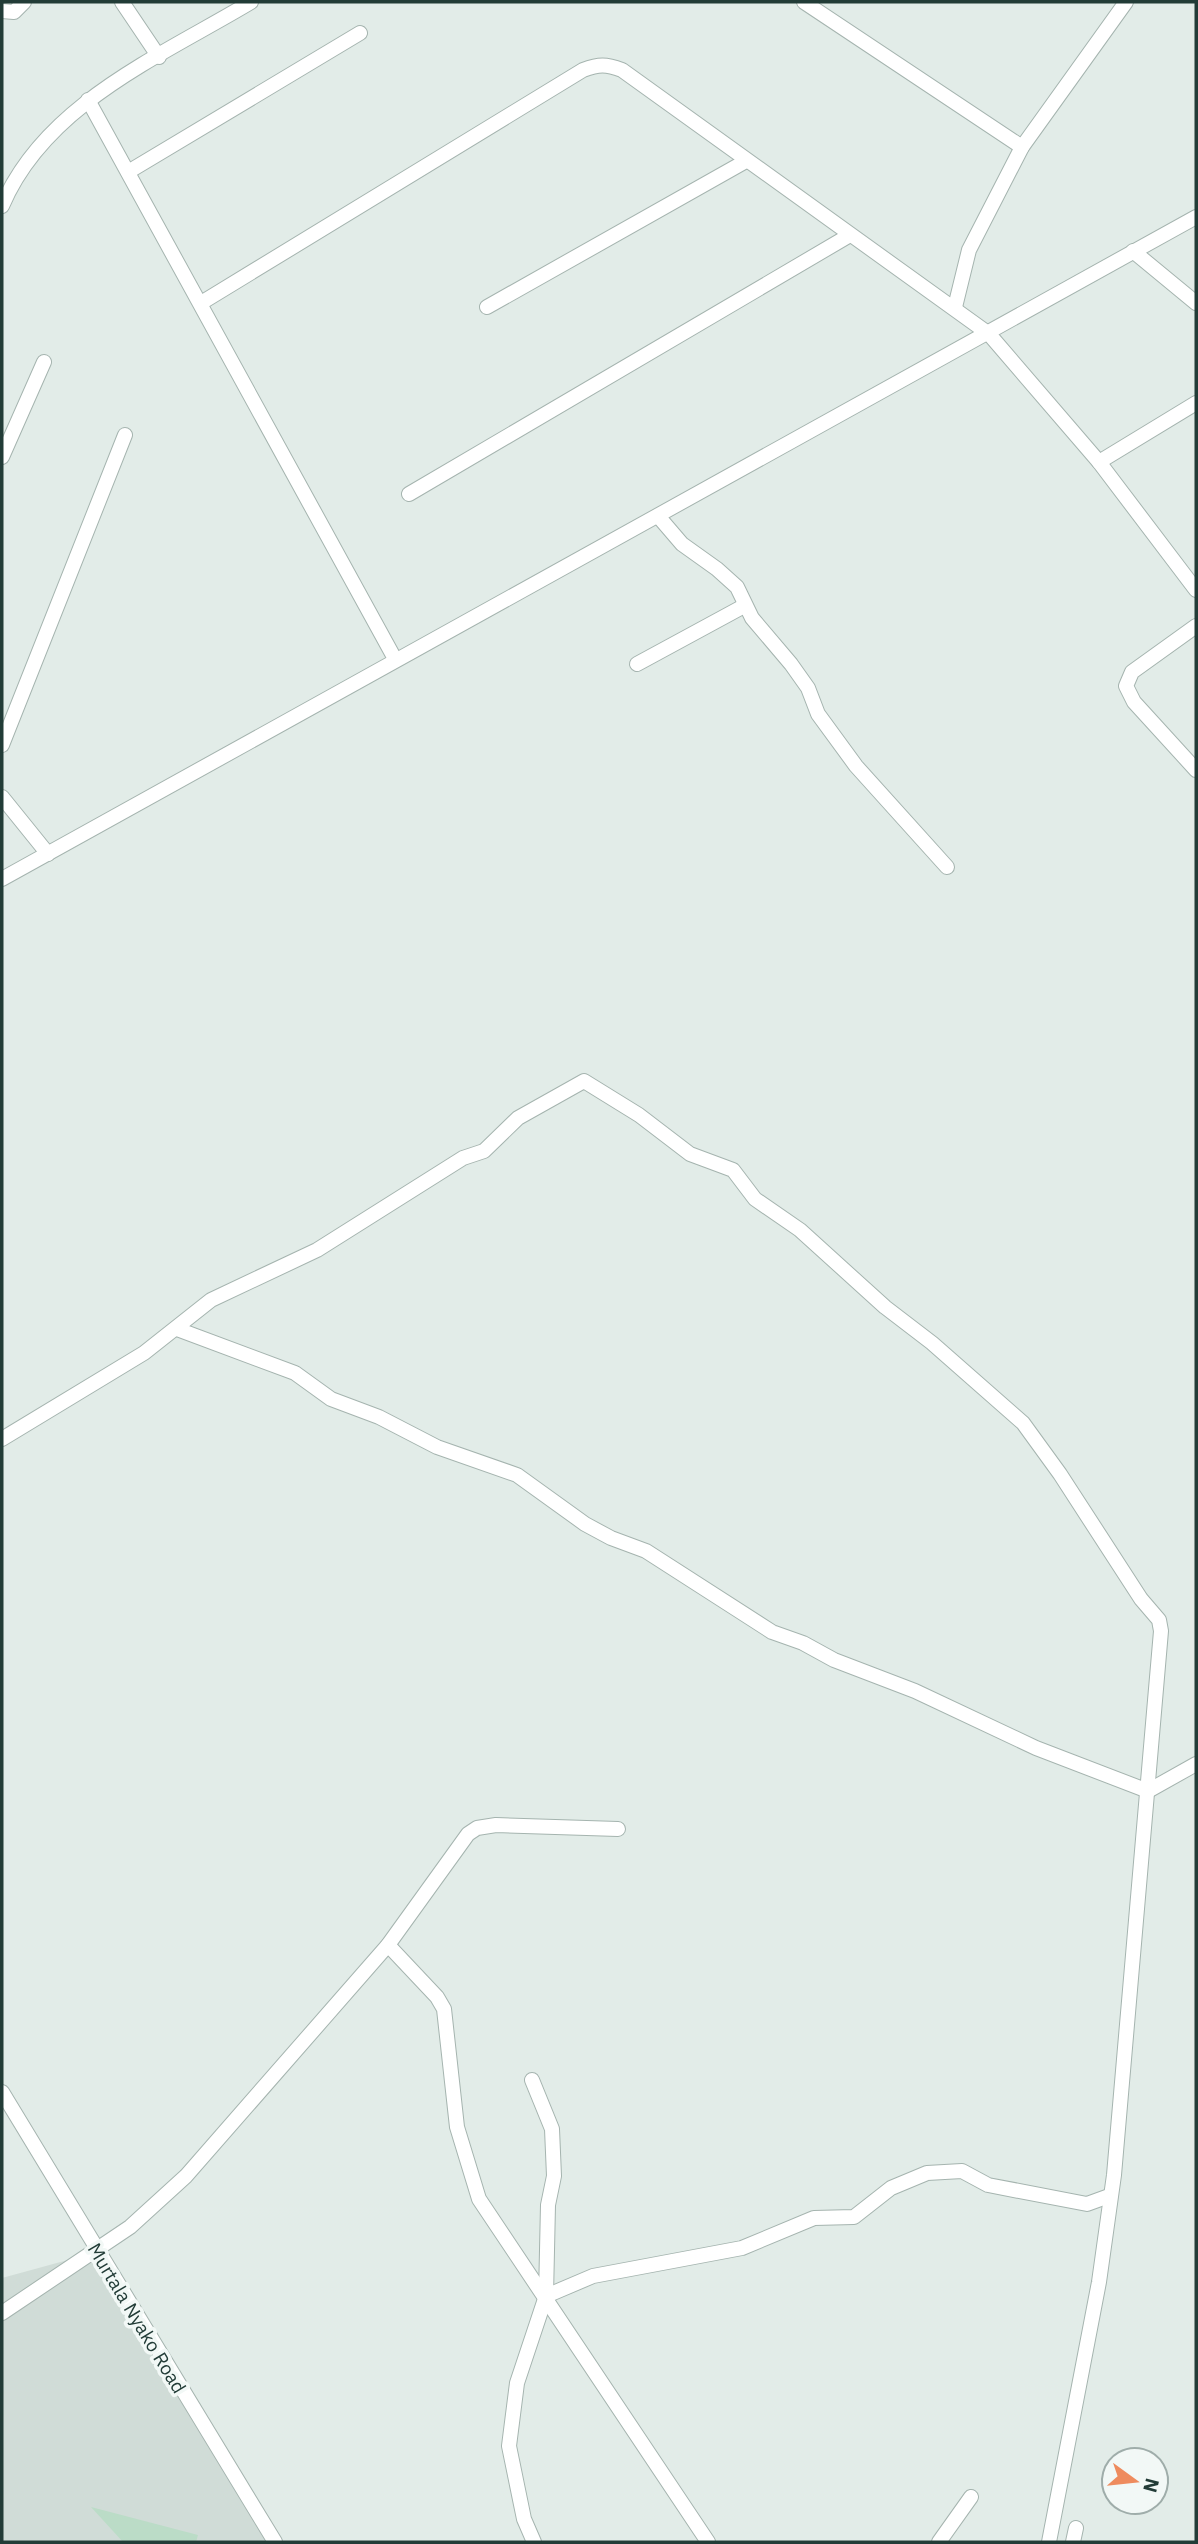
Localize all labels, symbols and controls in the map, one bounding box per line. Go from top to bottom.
street label: Murtala Nyako Road [83,2238,191,2398]
north arrow [1100,2446,1170,2516]
text: N [1138,2476,1165,2495]

